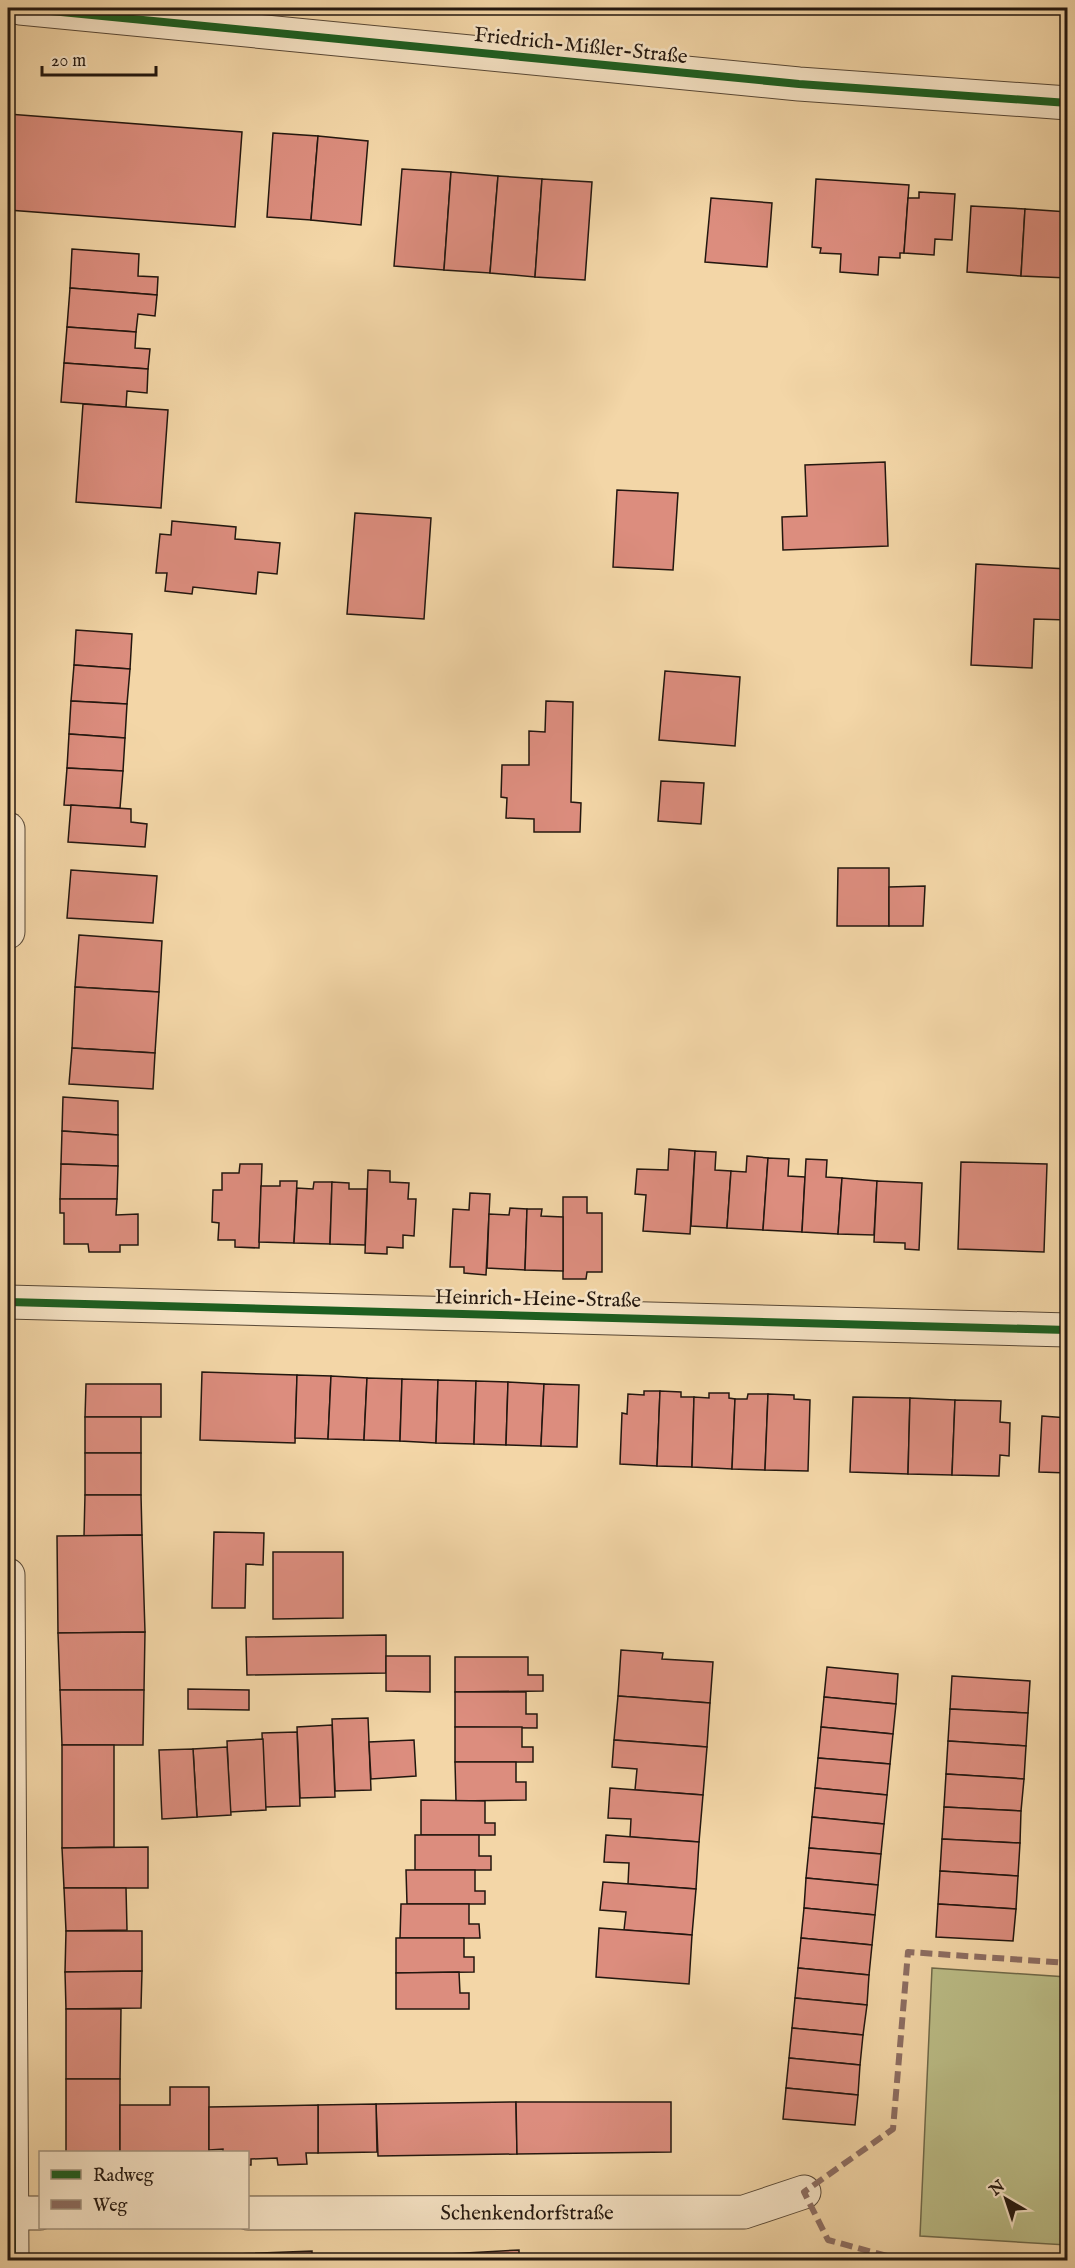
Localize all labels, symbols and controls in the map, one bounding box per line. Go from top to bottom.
street label: Friedrich-Mißler-Straße [473,22,689,71]
scale bar [42,39,156,77]
text: 20 m [51,50,86,73]
street label: Heinrich-Heine-Straße [435,1284,642,1315]
legend [39,2151,249,2229]
text: Radweg [93,2165,154,2188]
north arrow [976,2169,1036,2229]
text: N [985,2177,1010,2202]
text: Weg [93,2195,128,2218]
street label: Schenkendorfstraße [440,2200,614,2228]

